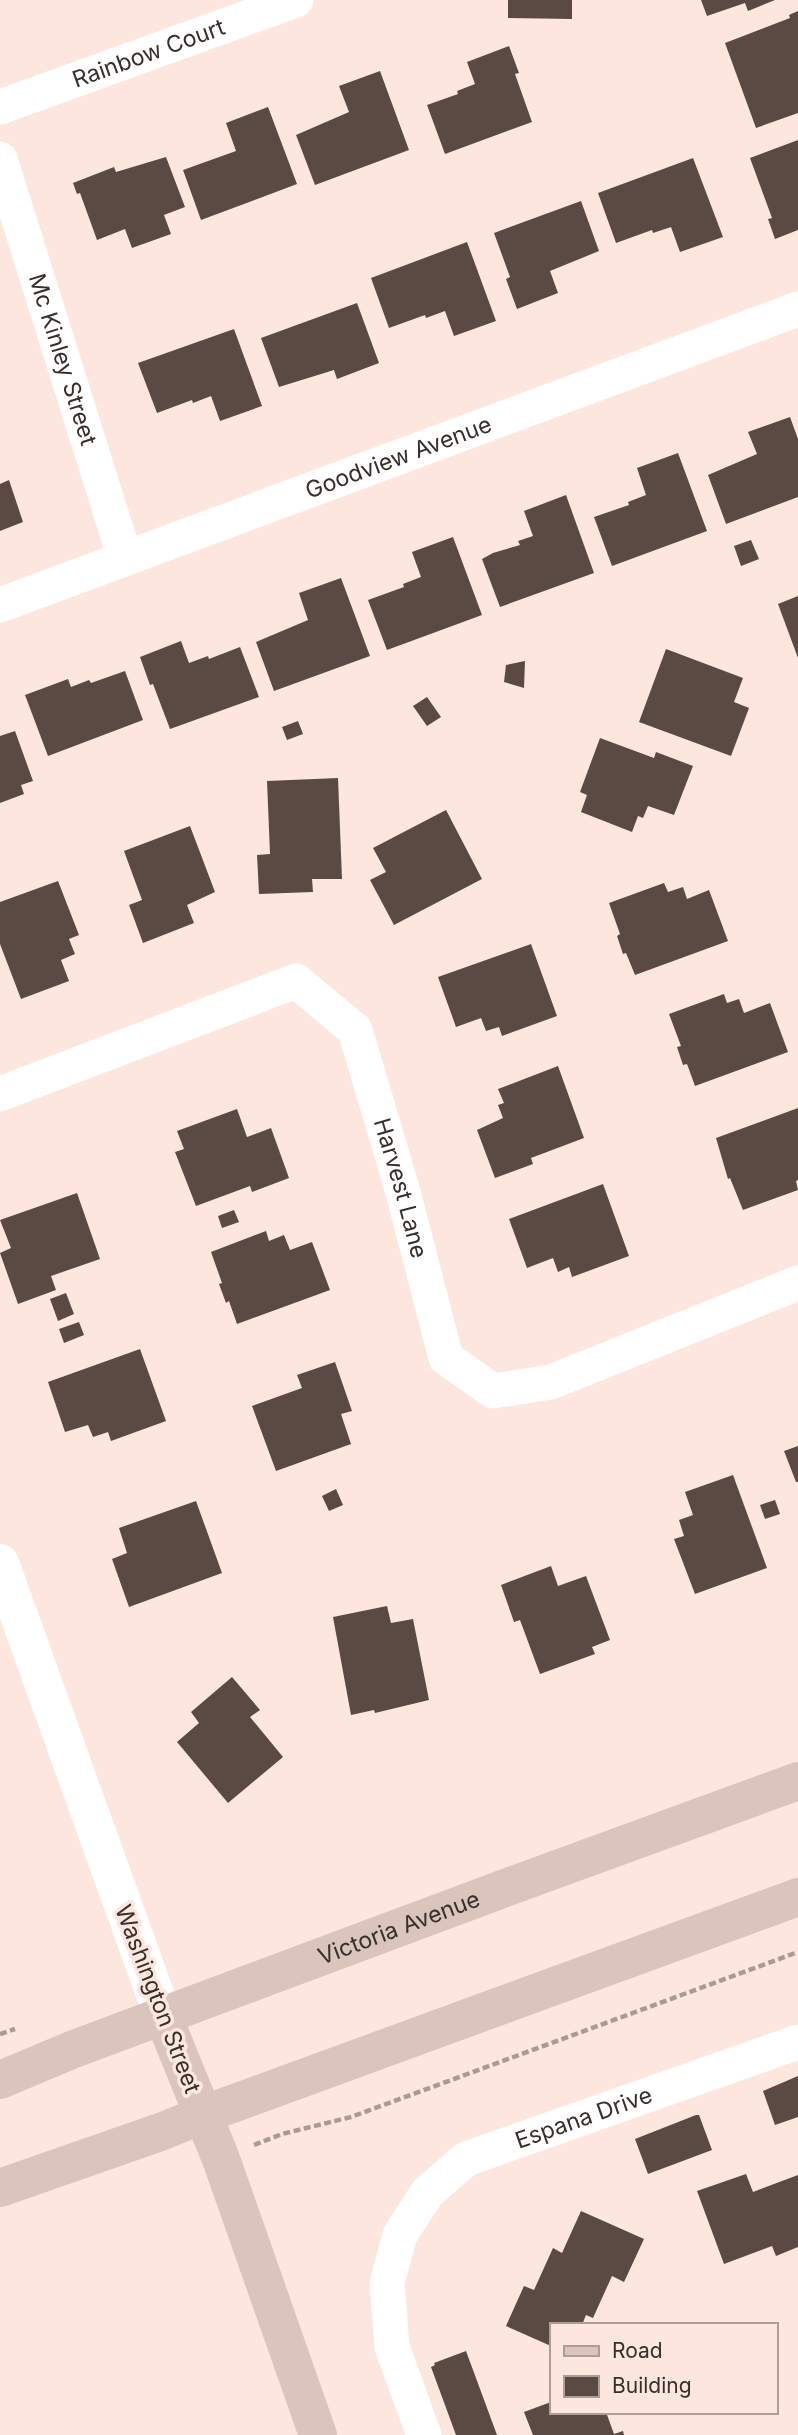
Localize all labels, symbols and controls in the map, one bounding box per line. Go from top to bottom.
street label: Rainbow Court [68,13,229,94]
street label: Mc Kinley Street [23,270,103,449]
street label: Goodview Avenue [301,410,496,505]
street label: Harvest Lane [368,1115,433,1261]
street label: Victoria Avenue [314,1885,484,1971]
street label: Washington Street [109,1901,207,2098]
street label: Espana Drive [511,2081,656,2155]
legend [550,2323,777,2414]
text: Road [612,2338,663,2363]
text: Building [612,2373,692,2398]

